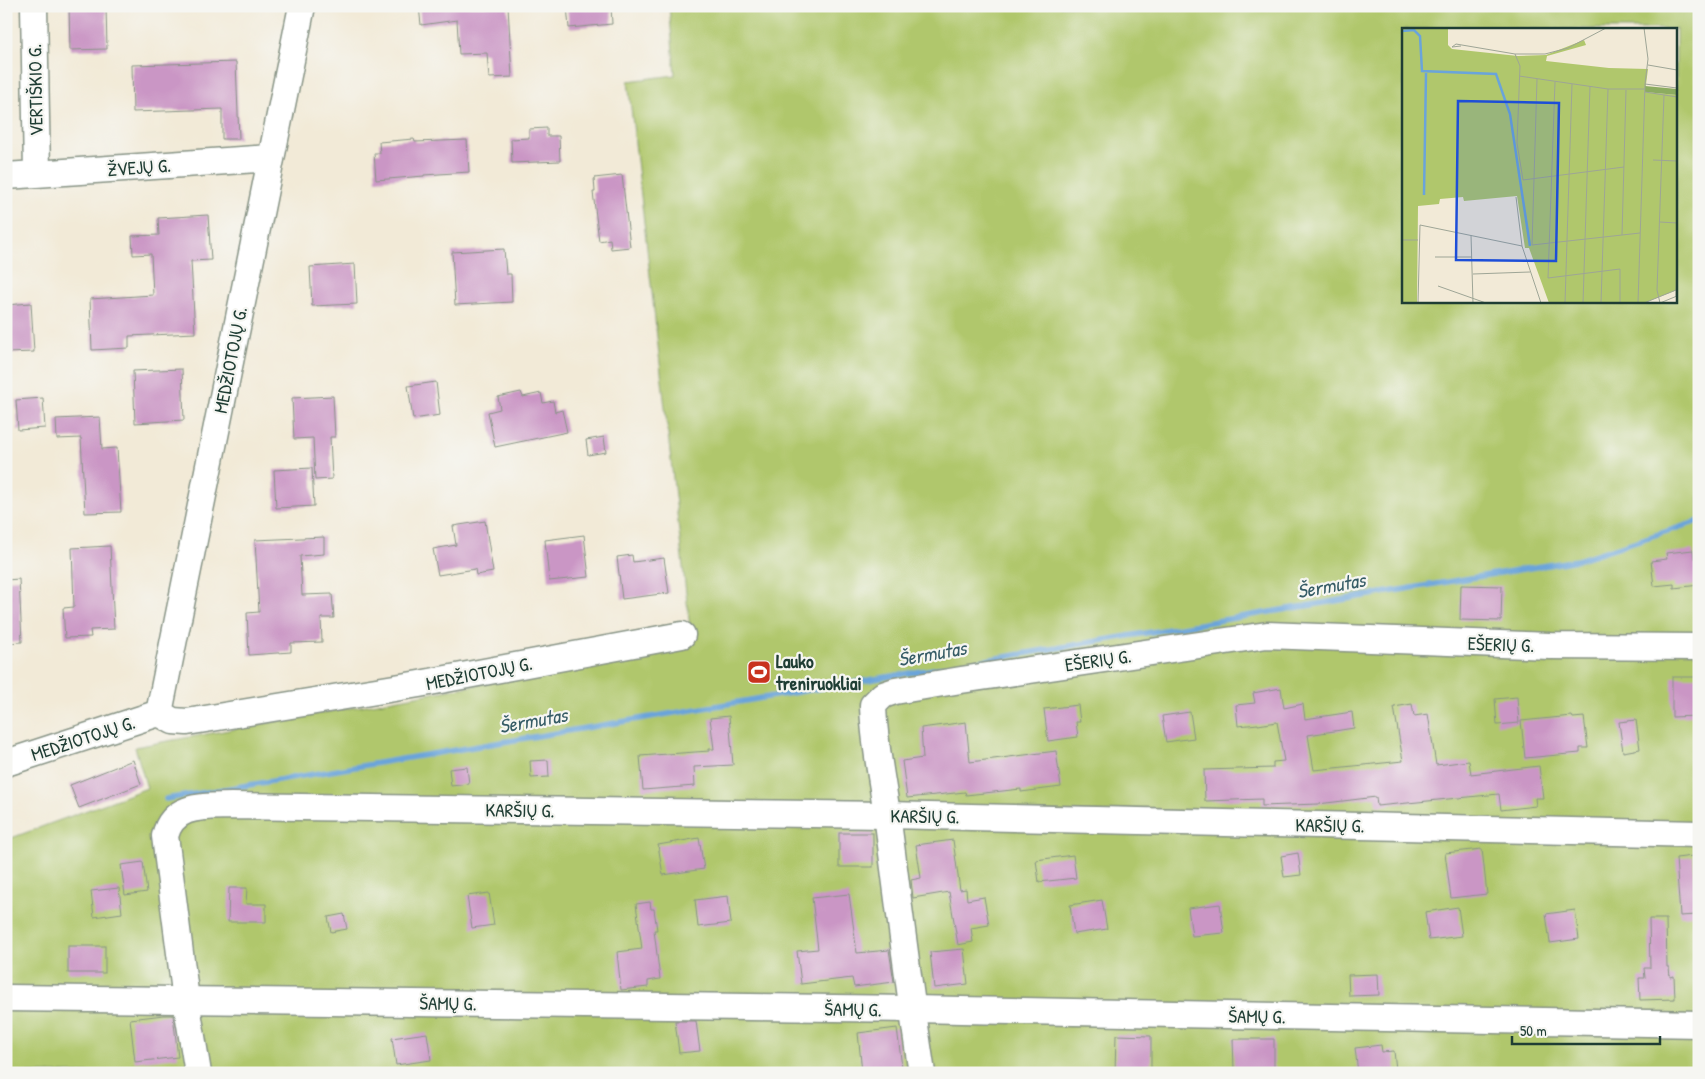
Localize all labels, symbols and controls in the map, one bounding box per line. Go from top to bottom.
inset map [1402,28,1678,302]
street label: VERTIŠKIO G. [21,44,49,136]
street label: ŽVEJŲ G. [106,152,172,182]
street label: MEDŽIOTOJŲ G. [207,305,253,415]
water label: Šermutas [1295,565,1370,604]
street label: EŠERIŲ G. [1467,630,1535,658]
water label: Šermutas [896,633,971,672]
street label: EŠERIŲ G. [1063,642,1133,678]
place label: Lauko treniruokliai [775,648,862,696]
street label: MEDŽIOTOJŲ G. [424,650,534,696]
sports icon: Lauko treniruokliai [746,659,772,685]
water label: Šermutas [497,700,572,739]
street label: MEDŽIOTOJŲ G. [28,709,138,767]
street label: KARŠIŲ G. [485,796,555,824]
street label: KARŠIŲ G. [890,802,960,830]
street label: KARŠIŲ G. [1295,811,1365,839]
street label: ŠAMŲ G. [419,990,477,1016]
street label: ŠAMŲ G. [824,996,882,1022]
street label: ŠAMŲ G. [1228,1003,1286,1029]
scale bar [1512,1014,1660,1046]
text: 50 m [1520,1020,1547,1041]

